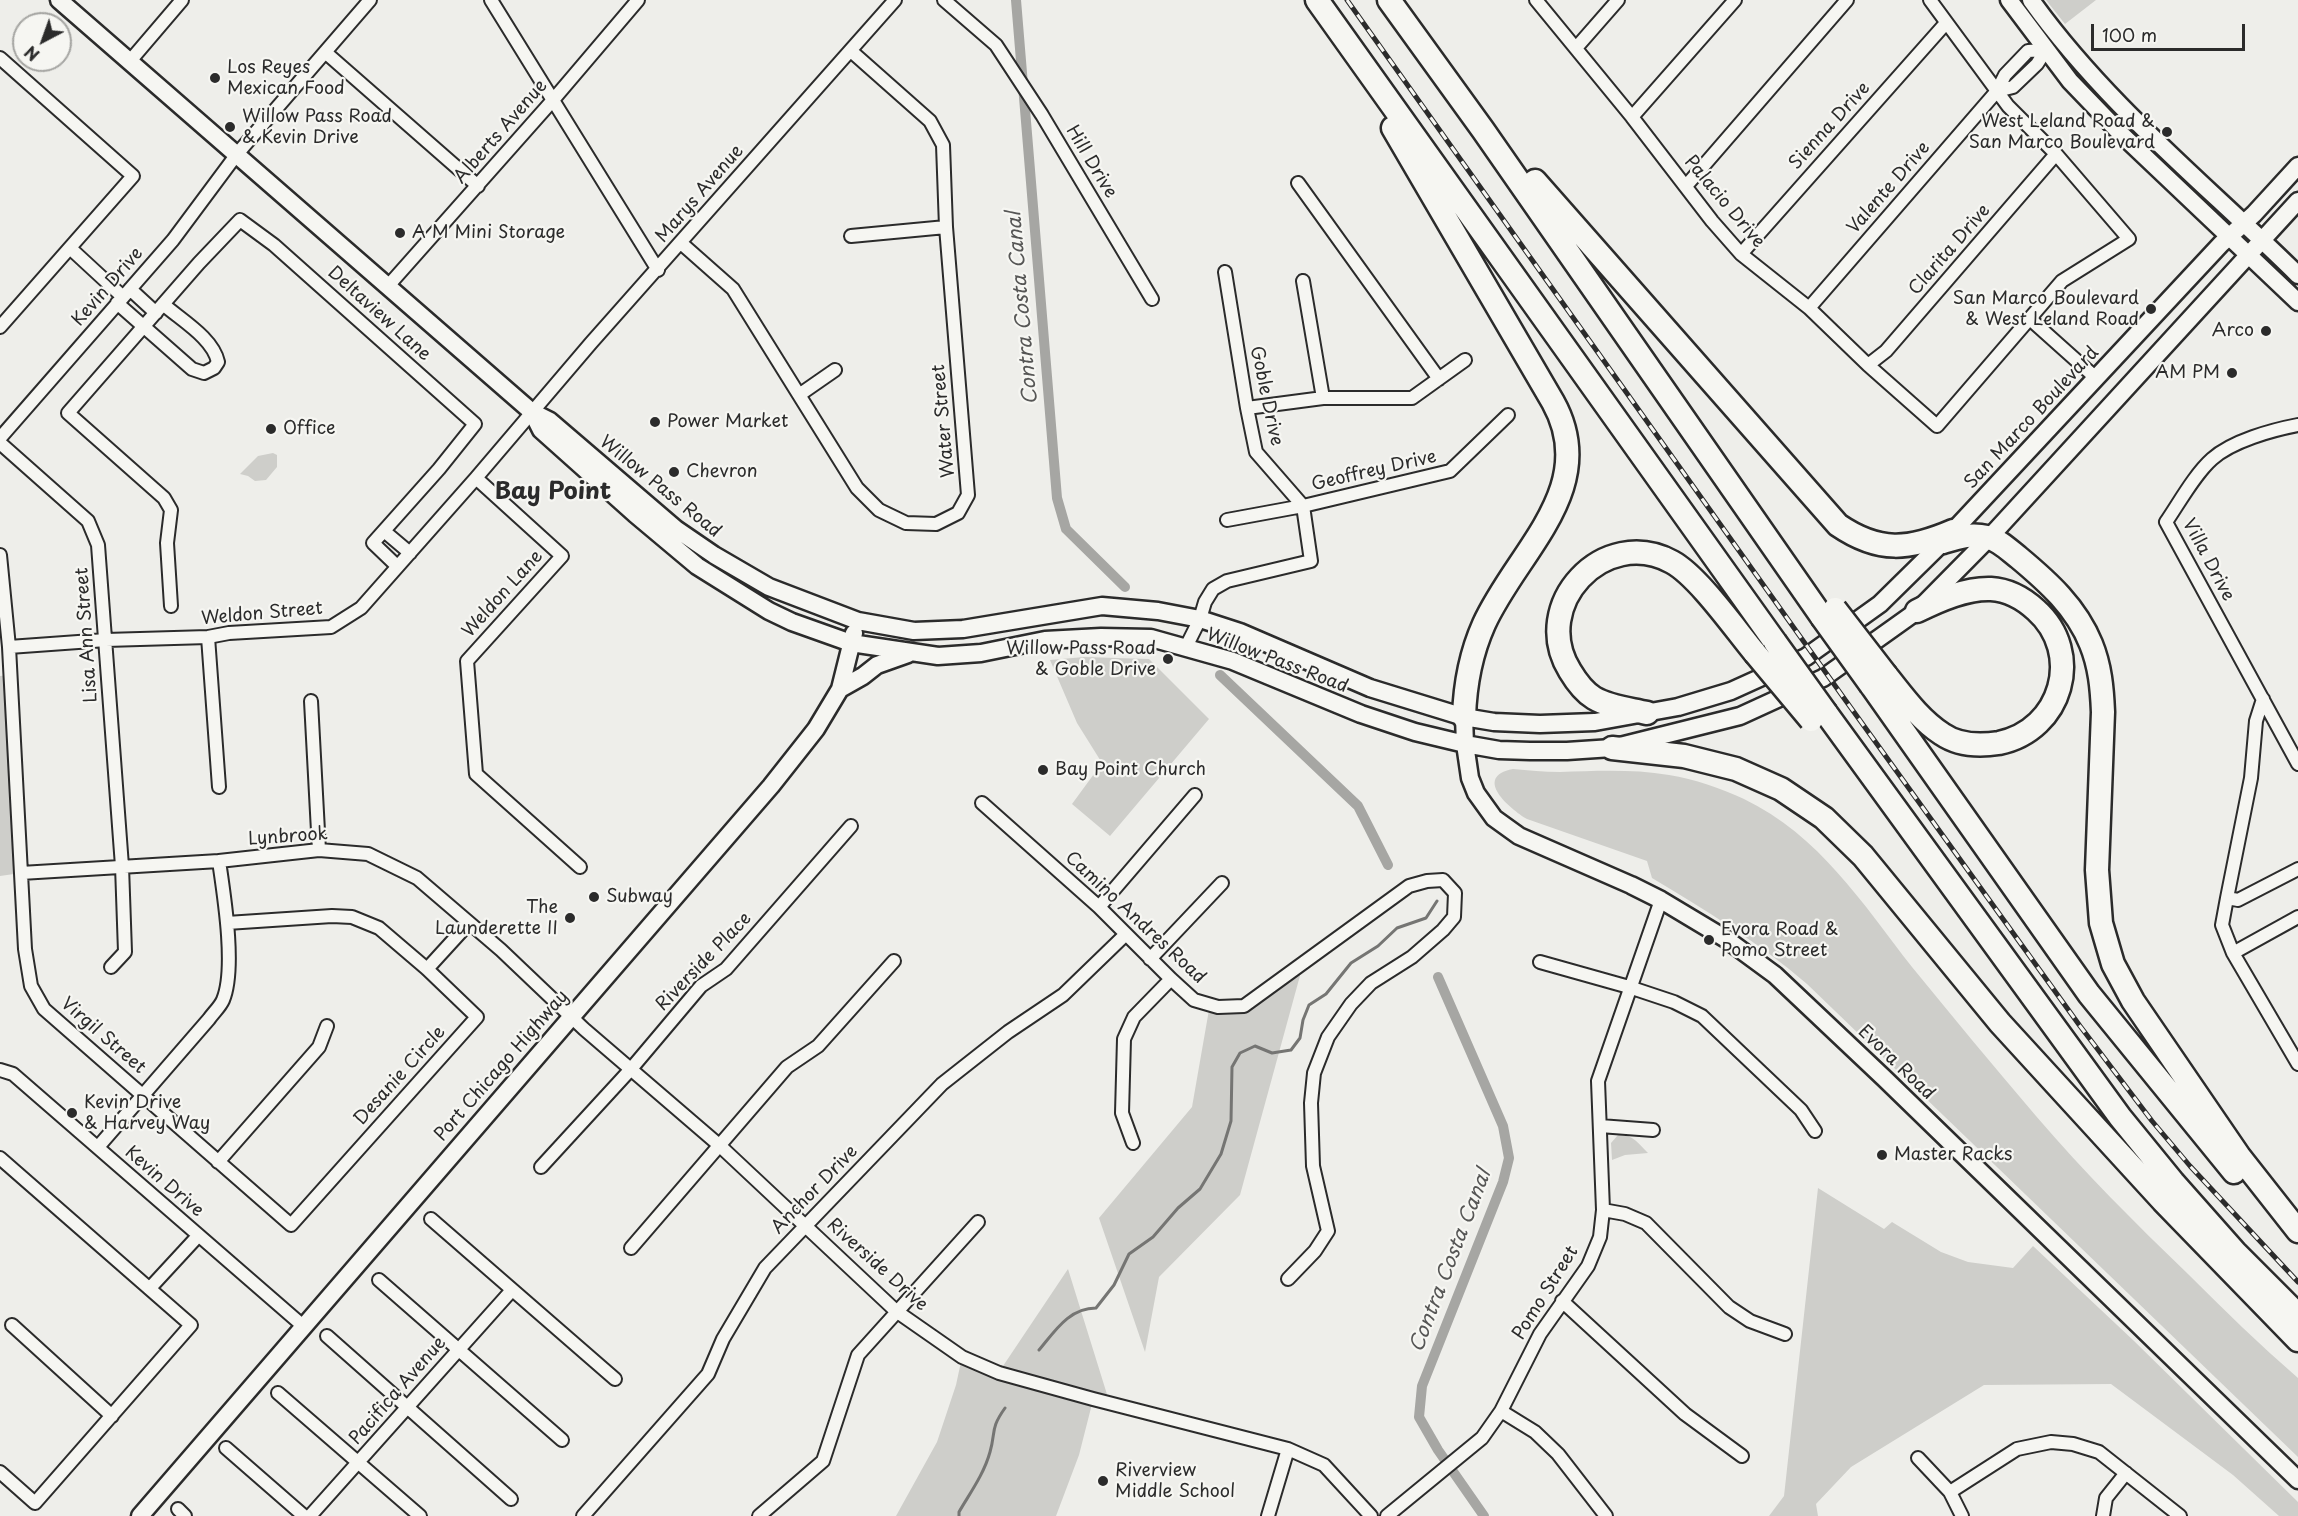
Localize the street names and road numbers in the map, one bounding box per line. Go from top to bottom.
street label: Alberts Avenue [450,76,552,188]
street label: Sienna Drive [1785,78,1875,174]
street label: Hill Drive [1061,122,1121,202]
street label: Valente Drive [1843,138,1935,238]
street label: Marys Avenue [652,141,748,247]
street label: Palacio Drive [1679,151,1769,253]
street label: Clarita Drive [1905,200,1995,300]
street label: Kevin Drive [68,243,148,331]
street label: Deltaview Lane [323,262,435,366]
street label: San Marco Boulevard [1961,343,2103,493]
street label: Goble Drive [1245,344,1287,448]
street label: Water Street [928,363,960,479]
street label: Willow Pass Road [595,431,725,543]
street label: Geoffrey Drive [1309,446,1439,496]
street label: Villa Drive [2177,515,2239,605]
street label: Weldon Lane [458,546,548,642]
street label: Lisa Ann Street [72,567,102,703]
street label: Weldon Street [200,598,324,630]
street label: Willow Pass Road [1203,624,1351,698]
street label: Lynbrook [247,823,329,851]
street label: Camino Andres Road [1060,847,1210,989]
street label: Riverside Place [652,908,756,1016]
street label: Port Chicago Highway [431,986,573,1146]
street label: Virgil Street [56,993,150,1079]
street label: Evora Road [1853,1021,1939,1105]
street label: Desanie Circle [350,1022,450,1130]
street label: Anchor Drive [767,1141,863,1239]
street label: Kevin Drive [120,1142,208,1222]
street label: Riverside Drive [822,1214,932,1316]
street label: Pomo Street [1509,1242,1583,1344]
street label: Pacifica Avenue [345,1333,451,1449]

